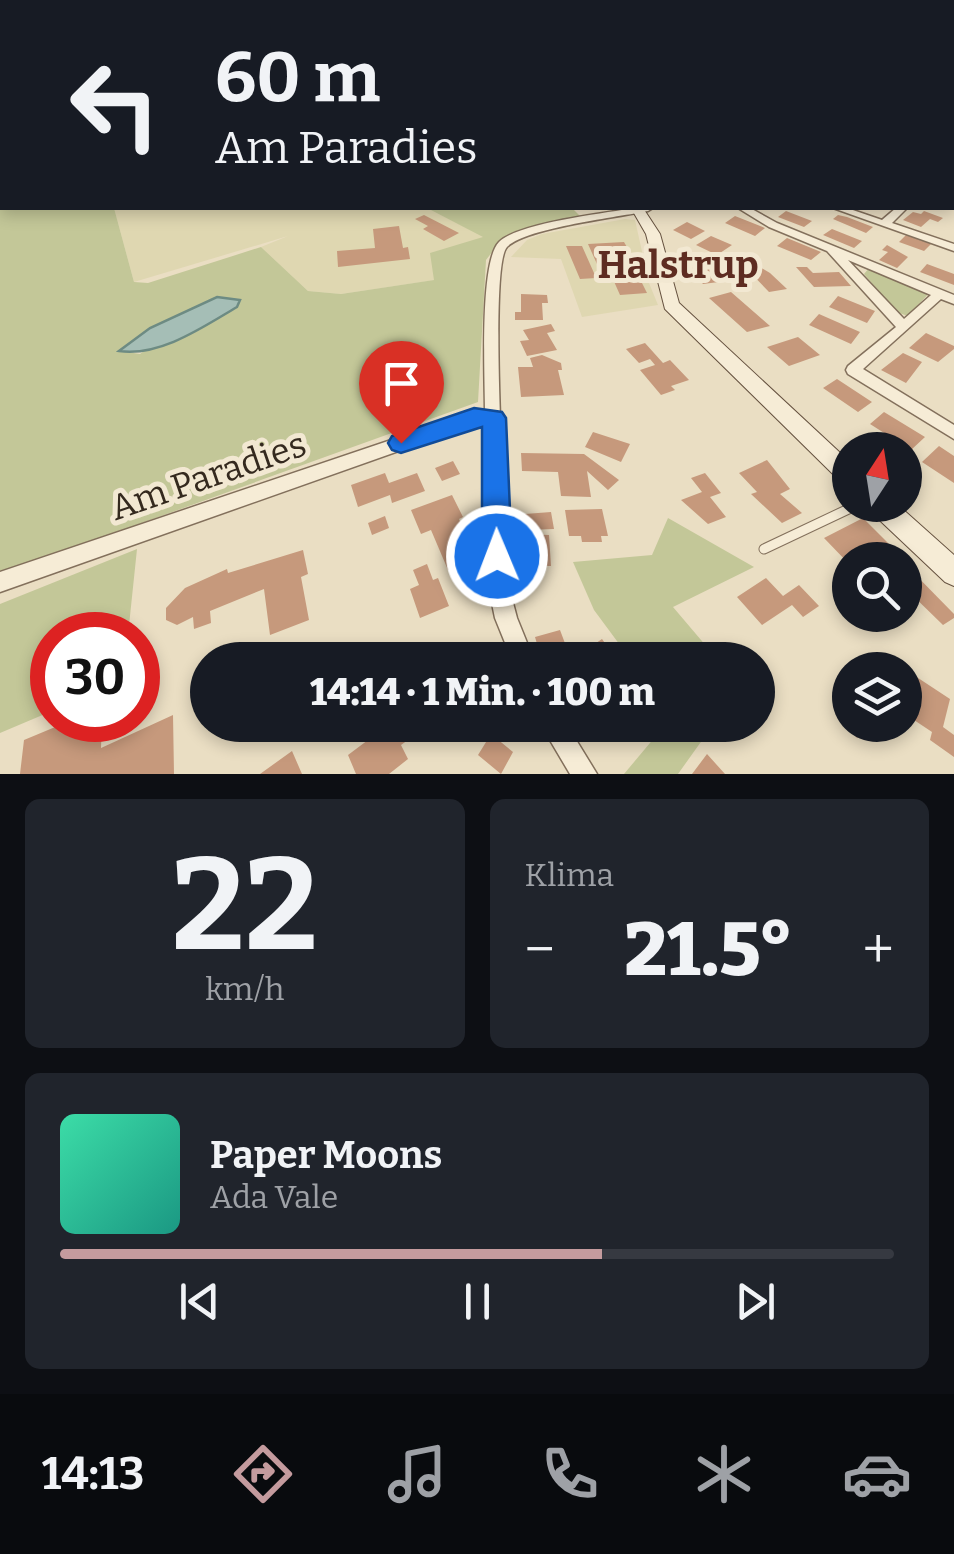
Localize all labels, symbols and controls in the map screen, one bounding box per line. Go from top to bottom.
text: 60 m [215,36,380,120]
icon: left [50,40,180,170]
text: Am Paradies [215,121,478,175]
district label: Halstrup [597,242,759,288]
pin [359,341,444,444]
icon: arrive [374,356,429,411]
street label: Am Paradies [105,423,311,529]
north arrow [832,432,922,522]
map controls [832,432,922,742]
position arrow [445,504,549,608]
button: search [832,542,922,632]
speed limit sign: 30 [30,612,160,742]
button: layers [832,652,922,742]
text: 14:14 · 1 Min. · 100 m [310,669,655,715]
text: 22 [172,827,318,983]
text: Klima [525,856,614,894]
text: 21.5° [624,905,793,995]
text: − [525,917,555,983]
text: + [863,917,894,983]
text: km/h [205,970,284,1008]
text: Paper Moons [210,1132,442,1178]
text: Ada Vale [210,1178,338,1216]
icon: previous [172,1274,227,1329]
icon: pause [450,1274,505,1329]
icon: next [728,1274,783,1329]
icon: directions [228,1439,298,1509]
icon: music [382,1439,452,1509]
icon: phone [535,1439,605,1509]
icon: climate [689,1439,759,1509]
icon: car [842,1439,912,1509]
text: 14:13 [42,1447,144,1501]

